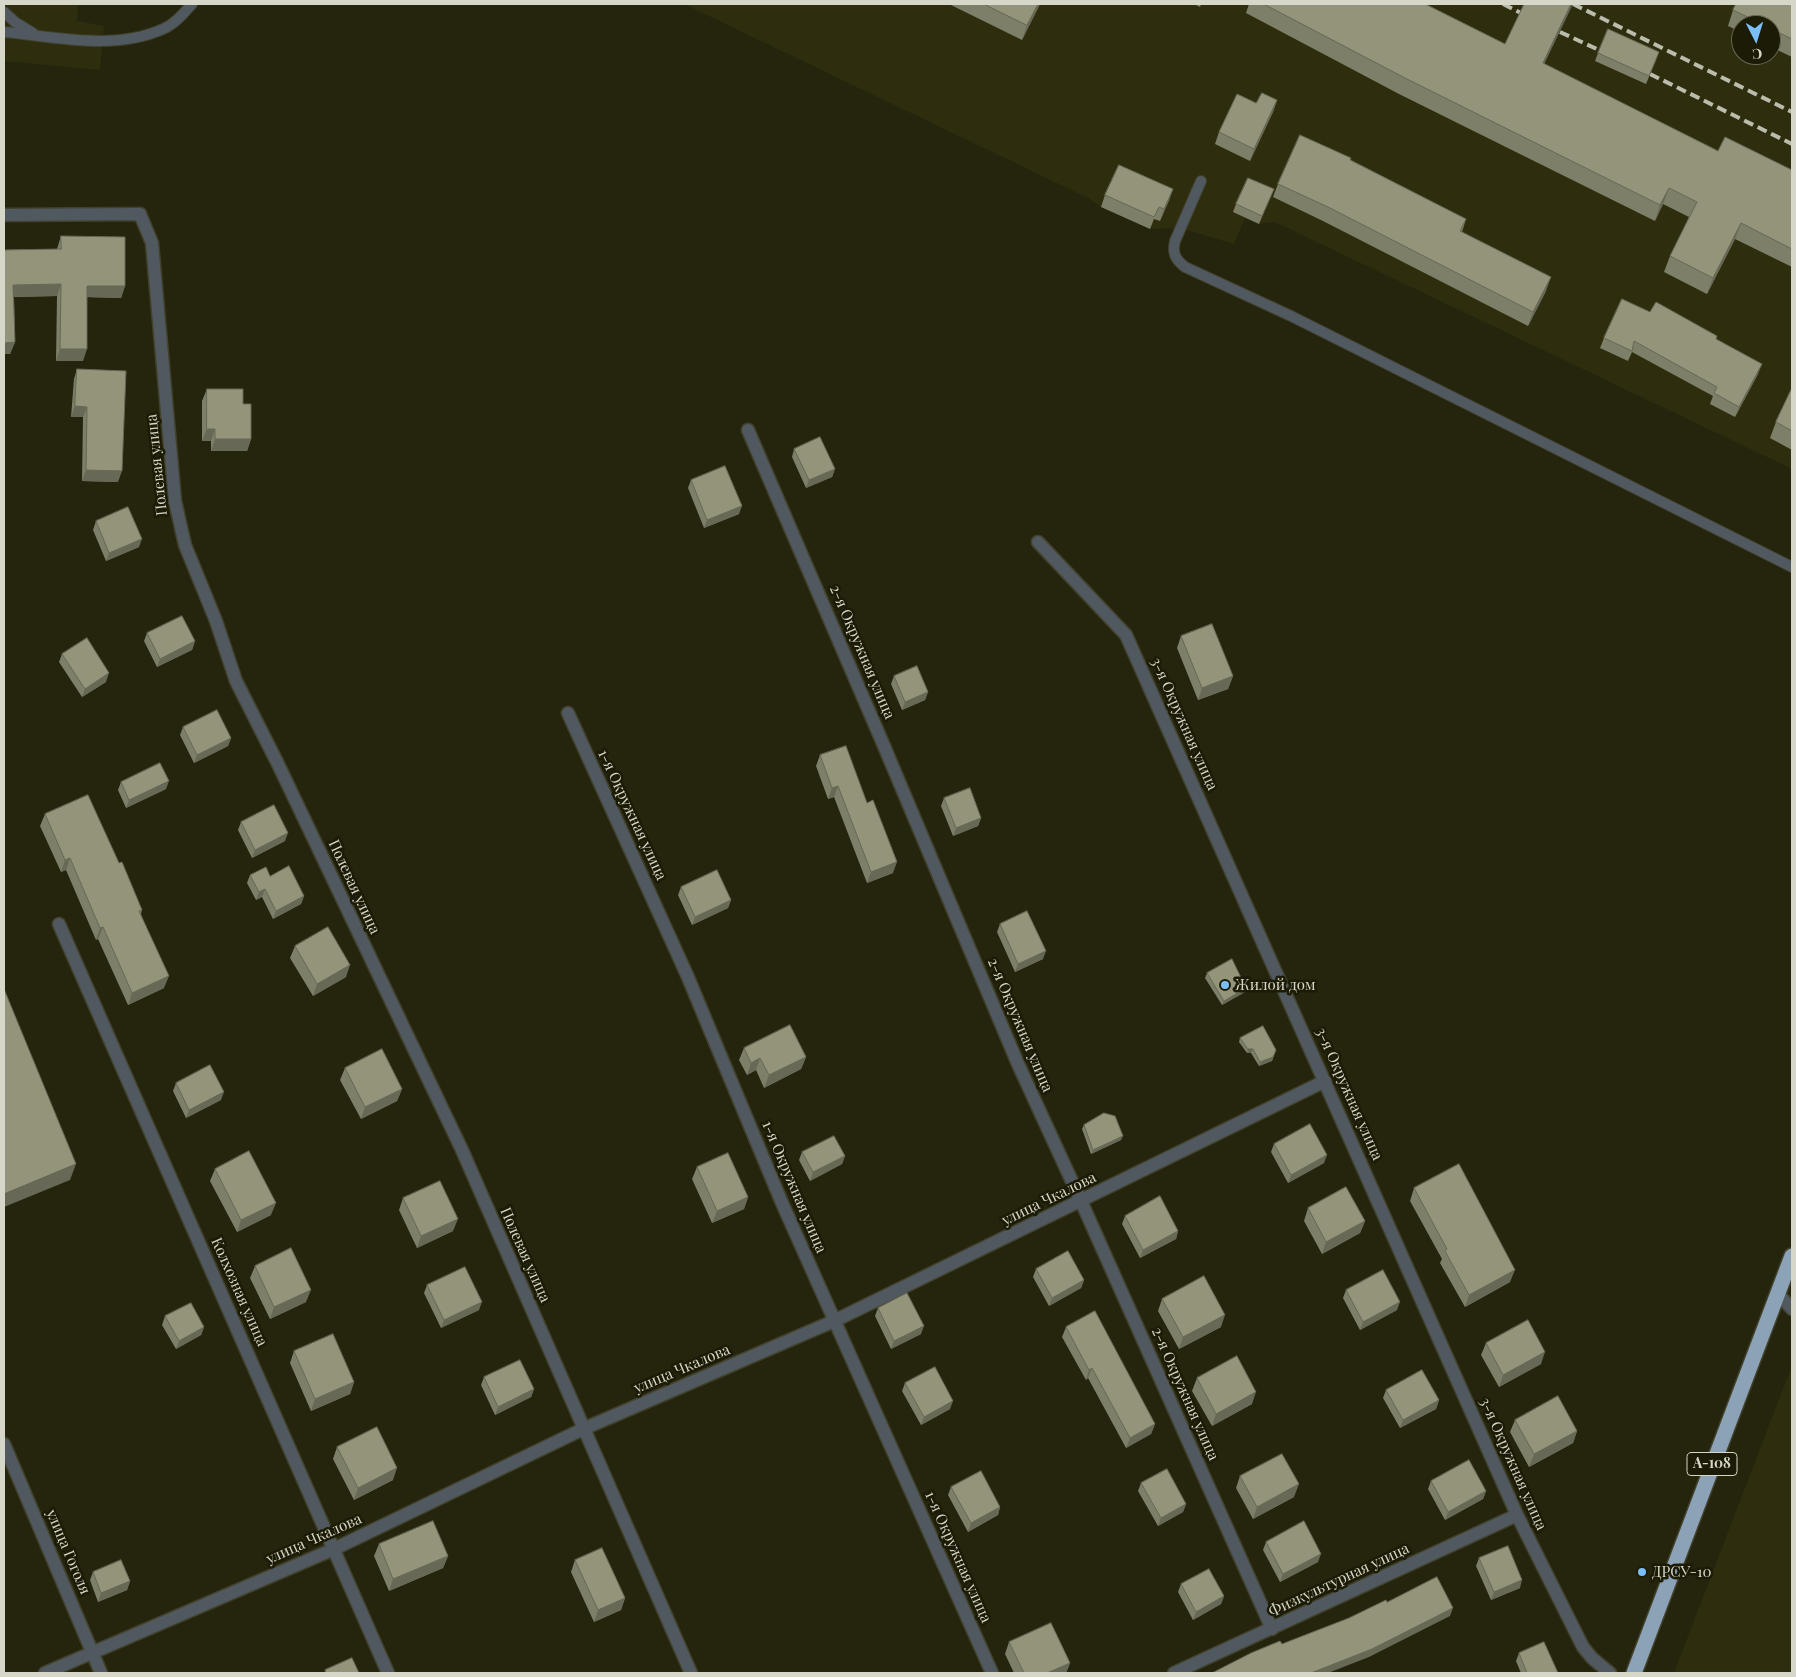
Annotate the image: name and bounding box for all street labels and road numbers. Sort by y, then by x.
street label: Полевая улица [143,413,171,517]
street label: 2-я Окружная улица [826,582,898,722]
street label: 3-я Окружная улица [1147,655,1221,793]
street label: 1-я Окружная улица [594,747,670,883]
street label: Полевая улица [324,837,384,937]
street label: 2-я Окружная улица [984,955,1056,1095]
street label: 3-я Окружная улица [1312,1025,1386,1163]
street label: 1-я Окружная улица [758,1118,830,1256]
street label: улица Чкалова [999,1168,1099,1230]
street label: Полевая улица [496,1205,554,1305]
street label: Колхозная улица [207,1235,271,1349]
street label: 2-я Окружная улица [1148,1325,1222,1463]
street label: улица Чкалова [631,1341,733,1397]
street label: 3-я Окружная улица [1476,1395,1550,1533]
road number: А-108 [1687,1452,1737,1476]
street label: 1-я Окружная улица [921,1488,995,1626]
street label: улица Гоголя [42,1507,94,1597]
street label: улица Чкалова [263,1510,365,1568]
street label: Физкультурная улица [1266,1539,1412,1621]

